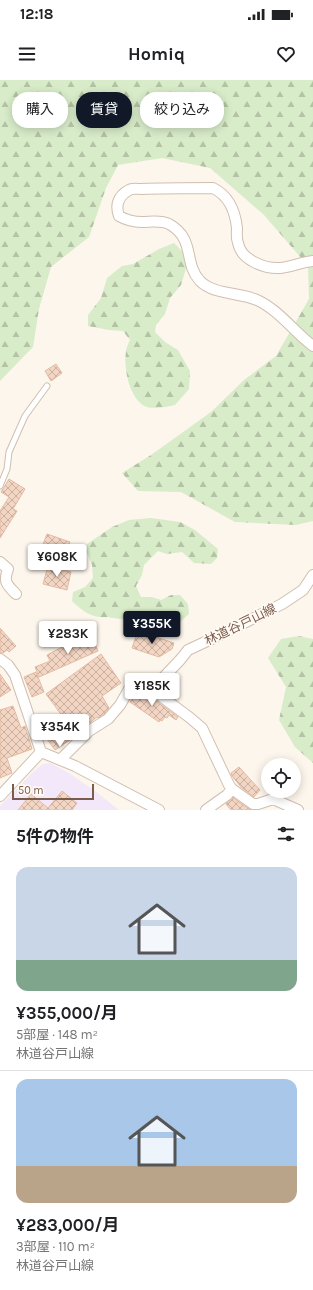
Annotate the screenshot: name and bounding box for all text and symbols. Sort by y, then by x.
text: 12:18 [20,5,54,23]
icon: menu [16,43,38,65]
text: Homiq [128,43,185,65]
icon: heart [275,43,297,65]
chip: 購入 [12,92,68,128]
chip: 賃貸 [76,92,132,128]
chip: 絞り込み [140,92,224,128]
pin: ¥608K [29,544,85,578]
text: ¥608K [37,549,77,564]
street label: 林道谷戸山線 [202,601,279,648]
pin: ¥355K [124,611,180,645]
text: ¥355K [132,616,172,631]
pin: ¥283K [40,621,96,655]
text: ¥283K [48,626,88,641]
pin: ¥185K [124,673,180,707]
text: ¥185K [134,678,170,693]
pin: ¥354K [32,714,88,748]
text: ¥354K [40,719,80,734]
map controls [261,758,301,798]
button: locate [261,758,301,798]
scale bar [12,782,94,801]
text: 50 m [18,784,44,797]
icon: filters [275,823,297,845]
text: 5件の物件 [16,826,94,846]
icon: home [121,893,193,965]
text: ¥355,000/月 [16,1003,118,1023]
text: 5部屋 · 148 m² [16,1027,98,1042]
text: 林道谷戸山線 [16,1046,94,1061]
icon: home [121,1105,193,1177]
text: ¥283,000/月 [16,1215,119,1235]
text: 3部屋 · 110 m² [16,1239,95,1254]
text: 林道谷戸山線 [16,1258,94,1273]

